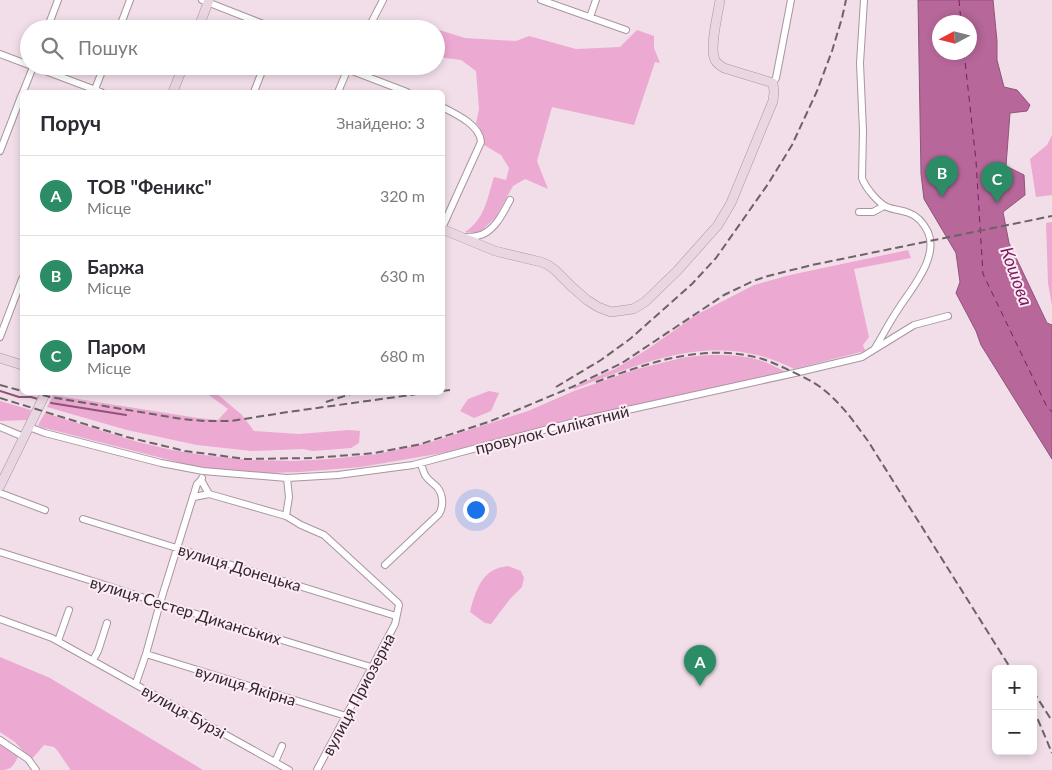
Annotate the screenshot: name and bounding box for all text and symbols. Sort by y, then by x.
north arrow [932,15,977,60]
search box [20,20,445,75]
icon: search [38,34,66,62]
text: Пошук [78,36,138,59]
text: Поруч [40,110,101,135]
text: Знайдено: 3 [336,113,425,132]
pin: B [926,156,958,197]
pin: C [981,162,1013,203]
text: ТОВ "Феникс" [87,175,212,198]
text: A [50,186,62,205]
text: 320 m [380,186,425,205]
text: Місце [87,198,131,217]
water label: Кошова [996,243,1038,309]
text: Баржа [87,255,144,278]
text: B [51,266,61,285]
text: 630 m [380,266,425,285]
text: Місце [87,278,131,297]
text: Паром [87,335,146,358]
text: C [51,346,61,365]
text: 680 m [380,346,425,365]
text: Місце [87,358,131,377]
street label: провулок Силікатний [473,401,631,457]
your location [463,497,489,523]
street label: вулиця Донецька [176,539,304,595]
street label: вулиця Сестер Диканських [88,572,284,648]
street label: вулиця Приозерна [318,630,398,758]
pin: A [684,645,716,686]
street label: вулиця Якірна [193,661,299,709]
map controls [992,665,1037,755]
button: + [992,665,1037,710]
street label: вулиця Бурзі [139,680,229,742]
button: − [992,710,1037,755]

